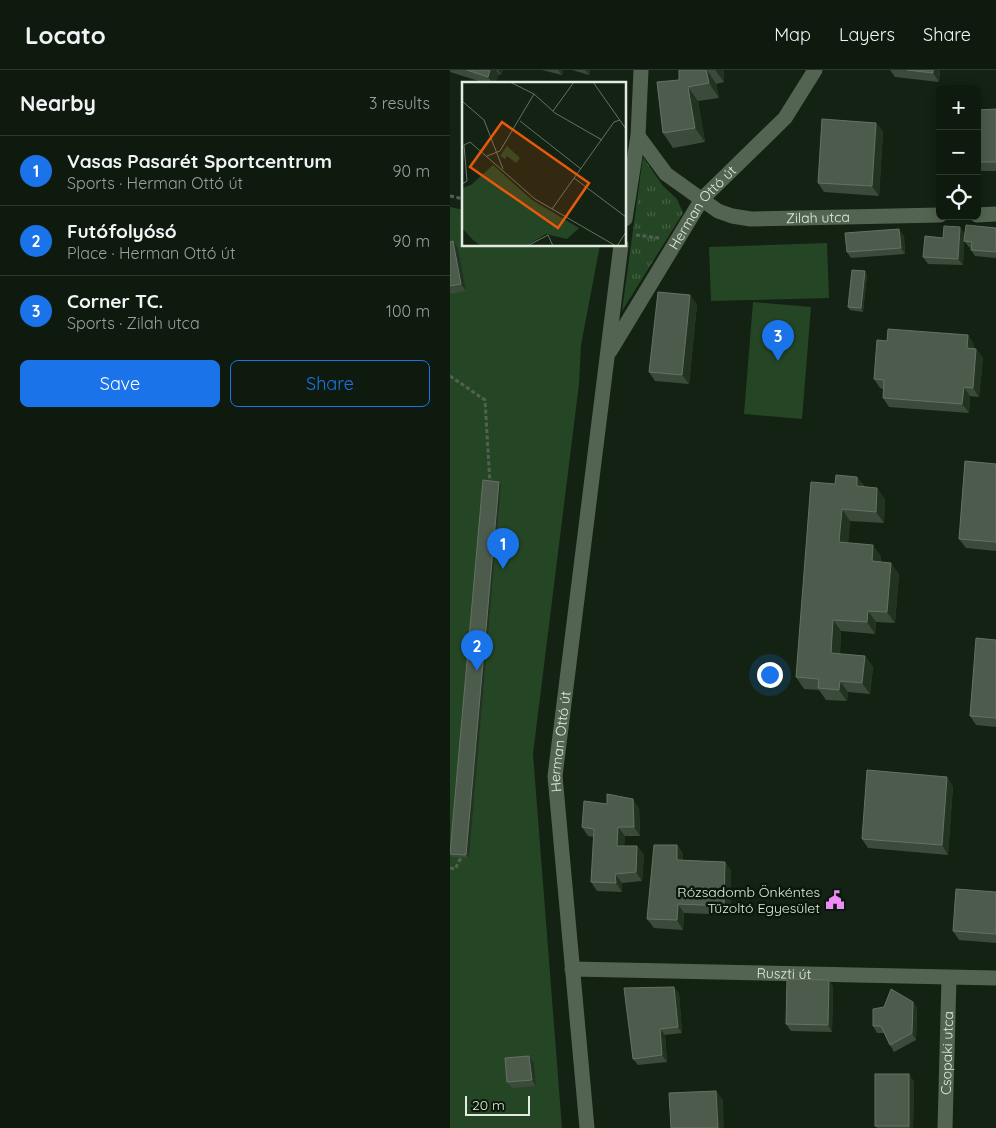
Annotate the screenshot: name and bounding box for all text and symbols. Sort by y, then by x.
text: Locato [25,20,106,50]
text: Map [774,23,811,46]
text: Layers [839,23,895,46]
text: Share [923,23,971,46]
inset map [462,82,626,246]
map controls [936,85,981,220]
button: + [936,85,981,130]
text: Nearby [20,90,96,116]
text: 3 results [369,93,430,113]
button: − [936,130,981,175]
text: Vasas Pasarét Sportcentrum [67,149,332,173]
text: 1 [33,161,39,181]
text: 90 m [393,161,430,181]
street label: Herman Ottó út [664,161,740,253]
text: Sports · Herman Ottó út [67,173,243,193]
button: locate [936,175,981,220]
street label: Zilah utca [786,208,850,227]
text: Futófolyósó [67,219,177,243]
text: 2 [31,231,41,251]
text: 90 m [393,231,430,251]
text: Place · Herman Ottó út [67,243,235,263]
text: Corner TC. [67,289,163,313]
text: 3 [32,301,40,321]
text: 100 m [386,301,430,321]
text: Sports · Zilah utca [67,313,200,333]
pin: 3 [762,320,794,361]
button: Save [20,360,220,407]
button: Share [230,360,430,407]
pin: 1 [487,528,519,569]
pin: 2 [461,630,493,671]
your location [757,662,783,688]
street label: Herman Ottó út [546,690,575,793]
place label: Rózsadomb Önkéntes Tűzoltó Egyesület [677,883,820,917]
public building icon: Rózsadomb Önkéntes Tűzoltó Egyesület [824,889,846,911]
street label: Ruszti út [756,964,812,983]
street label: Csopaki utca [937,1011,957,1095]
scale bar [465,1093,530,1116]
text: 20 m [472,1096,505,1114]

